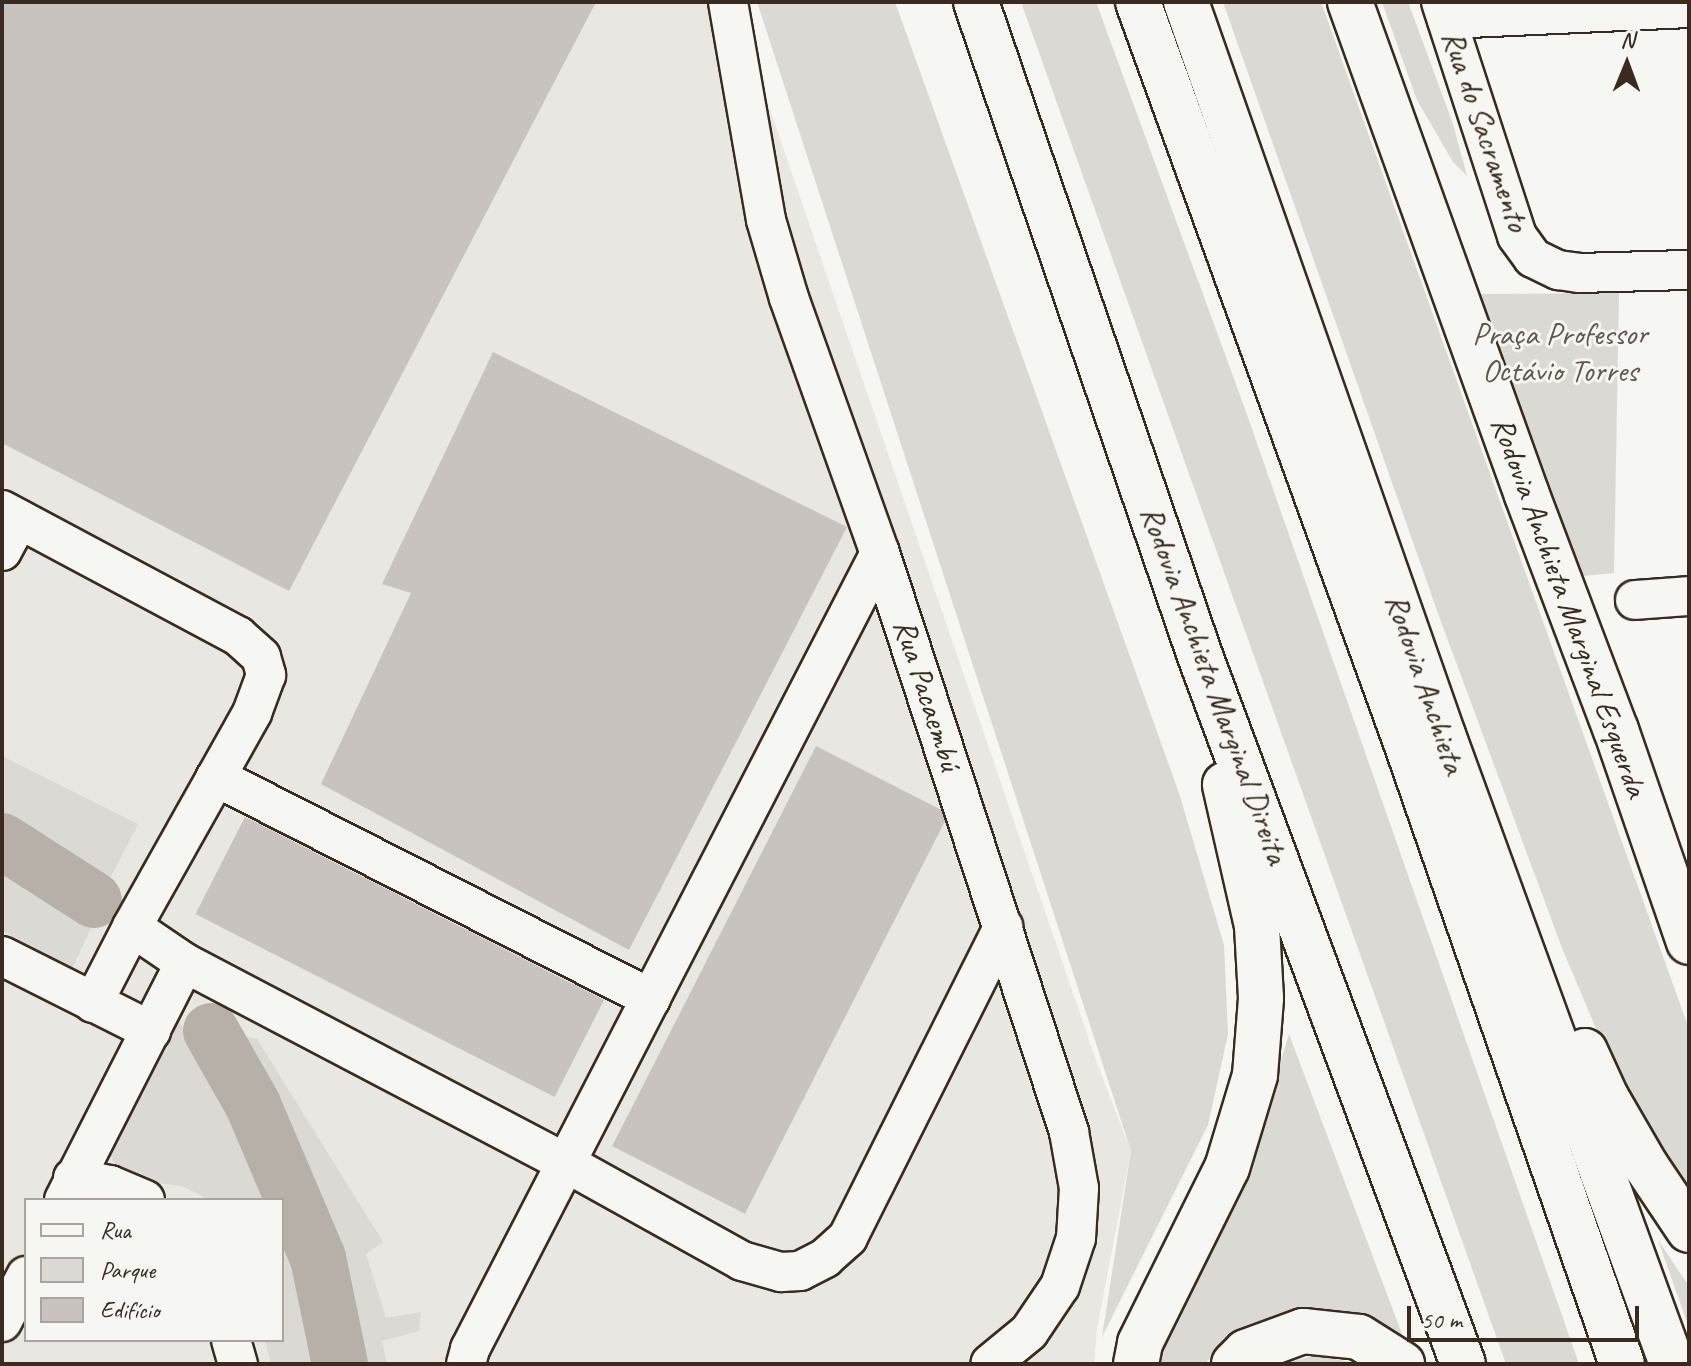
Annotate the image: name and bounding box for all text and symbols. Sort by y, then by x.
north arrow [1587,24,1667,104]
street label: Rua do Sacramento [1433,26,1537,236]
text: N [1620,26,1634,54]
park label: Praça Professor Octávio Torres [1472,316,1648,391]
street label: Rodovia Anchieta Marginal Esquerda [1483,412,1655,802]
street label: Rodovia Anchieta Marginal Direita [1131,501,1297,869]
street label: Rodovia Anchieta [1377,590,1473,778]
street label: Rua Pacaembú [885,615,969,775]
legend [24,1198,284,1342]
text: Rua [100,1215,131,1245]
text: Parque [100,1255,155,1285]
scale bar [1411,1290,1643,1340]
text: Edifício [100,1295,160,1325]
text: 50 m [1421,1305,1462,1335]

